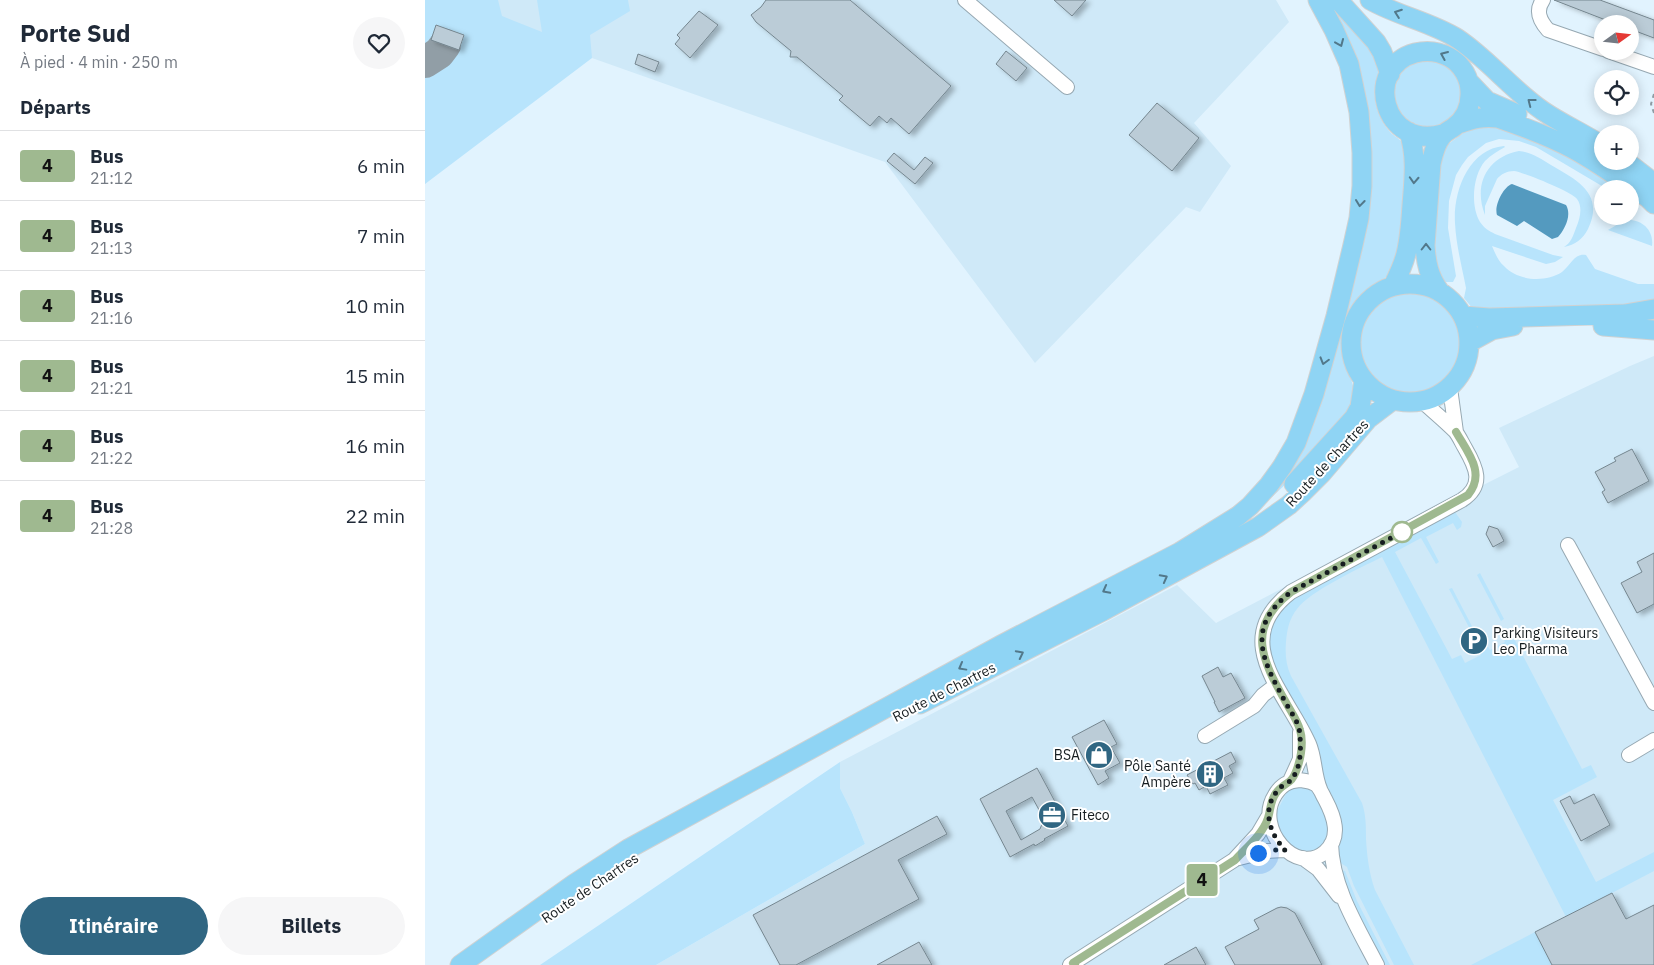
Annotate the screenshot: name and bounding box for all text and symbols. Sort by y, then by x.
one-way arrow [1394,9,1402,19]
north arrow [1594,15,1639,60]
map controls [1594,15,1639,225]
text: Porte Sud [20,17,131,49]
button: heart [353,17,405,69]
one-way arrow [1333,38,1344,47]
one-way arrow [1440,51,1449,62]
text: À pied · 4 min · 250 m [20,52,178,72]
button: locate [1594,70,1639,115]
text: Départs [20,95,91,119]
one-way arrow [1528,99,1537,107]
button: + [1594,125,1639,170]
text: Bus [90,144,124,168]
text: 4 [42,154,53,177]
text: 6 min [357,154,405,178]
text: 21:12 [90,168,133,188]
one-way arrow [1408,176,1419,184]
button: − [1594,180,1639,225]
one-way arrow [1355,199,1366,207]
text: Bus [90,214,124,238]
text: 4 [42,224,53,247]
text: 7 min [357,224,405,248]
text: 21:13 [90,238,133,258]
one-way arrow [1421,242,1431,250]
text: Bus [90,284,124,308]
text: 4 [42,294,53,317]
text: 10 min [346,294,405,318]
text: 21:16 [90,308,133,328]
text: Bus [90,354,124,378]
one-way arrow [1319,356,1329,365]
text: 4 [42,364,53,387]
text: 15 min [346,364,405,388]
text: 21:21 [90,378,133,398]
street label: Route de Chartres [1282,415,1372,511]
text: Bus [90,424,124,448]
text: 4 [42,434,53,457]
text: 16 min [346,434,405,458]
text: 21:22 [90,448,133,468]
text: Bus [90,494,124,518]
text: 4 [42,504,53,527]
text: 22 min [346,504,405,528]
text: 21:28 [90,518,133,538]
unlabelled marker [1391,521,1413,543]
one-way arrow [1159,574,1168,584]
one-way arrow [1102,584,1111,594]
place label: Parking Visiteurs Leo Pharma [1493,624,1598,658]
parking icon: Parking Visiteurs Leo Pharma [1459,626,1489,656]
one-way arrow [1015,650,1024,660]
street label: Route de Chartres [889,658,999,726]
one-way arrow [958,660,967,670]
shop icon: BSA [1084,740,1114,770]
place label: BSA [1054,746,1080,764]
place label: Pôle Santé Ampère [1124,757,1191,791]
building icon: Pôle Santé Ampère [1195,759,1225,789]
office icon: Fiteco [1037,800,1067,830]
place label: Fiteco [1071,806,1110,824]
your location [1246,841,1271,866]
street label: Route de Chartres [538,849,642,927]
line badge: 4 [1186,864,1218,896]
text: 4 [1197,868,1207,891]
button: Itinéraire [20,897,208,955]
button: Billets [218,897,405,955]

